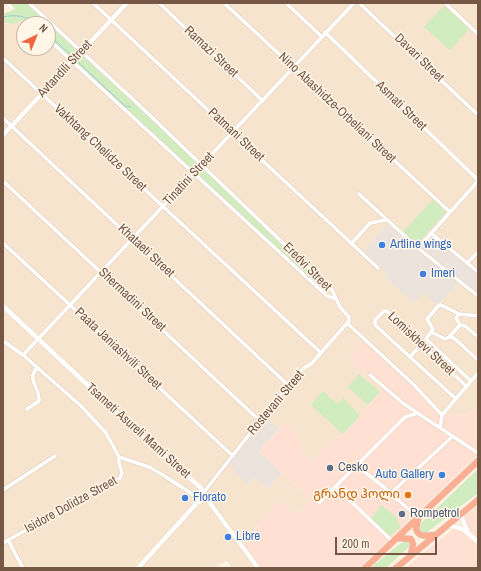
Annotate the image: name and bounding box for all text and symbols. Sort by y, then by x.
north arrow [16,16,56,56]
text: N [36,21,51,35]
street label: Ramazi Street [181,23,241,81]
street label: Davari Street [391,31,447,85]
street label: Avtandili Street [35,37,95,101]
street label: Nino Abashidze-Orbeliani Street [275,50,399,166]
street label: Asmati Street [372,78,430,134]
street label: Vakhtang Chelidze Street [51,101,149,195]
street label: Patmani Street [205,105,267,165]
street label: Tinatini Street [160,149,218,209]
street label: Khataeti Street [115,221,177,281]
place label: Artline wings [390,237,452,253]
street label: Eredvi Street [279,239,335,295]
marker: Artline wings [377,240,387,250]
street label: Shermadini Street [95,265,169,335]
place label: Imeri [431,266,455,282]
marker: Imeri [418,269,428,279]
street label: Paata Janiashvili Street [71,305,165,393]
street label: Lomiskhevi Street [384,309,458,379]
street label: Rostevani Street [245,368,307,438]
street label: Tsameti Asureli Mami Street [83,380,193,482]
place label: Cesko [338,460,368,476]
marker: Cesko [325,463,335,473]
place label: Auto Gallery [375,467,434,483]
marker: Auto Gallery [437,470,447,480]
street label: Isidore Dolidze Street [22,473,120,537]
place label: გრანდ ჰოლი [313,487,400,503]
place label: Florato [193,490,226,506]
marker: გრანდ ჰოლი [403,490,413,500]
marker: Florato [180,493,190,503]
place label: Rompetrol [410,506,459,522]
marker: Rompetrol [397,509,407,519]
place label: Libre [236,529,260,545]
scale bar [337,529,439,555]
marker: Libre [223,532,233,542]
text: 200 m [342,536,369,552]

